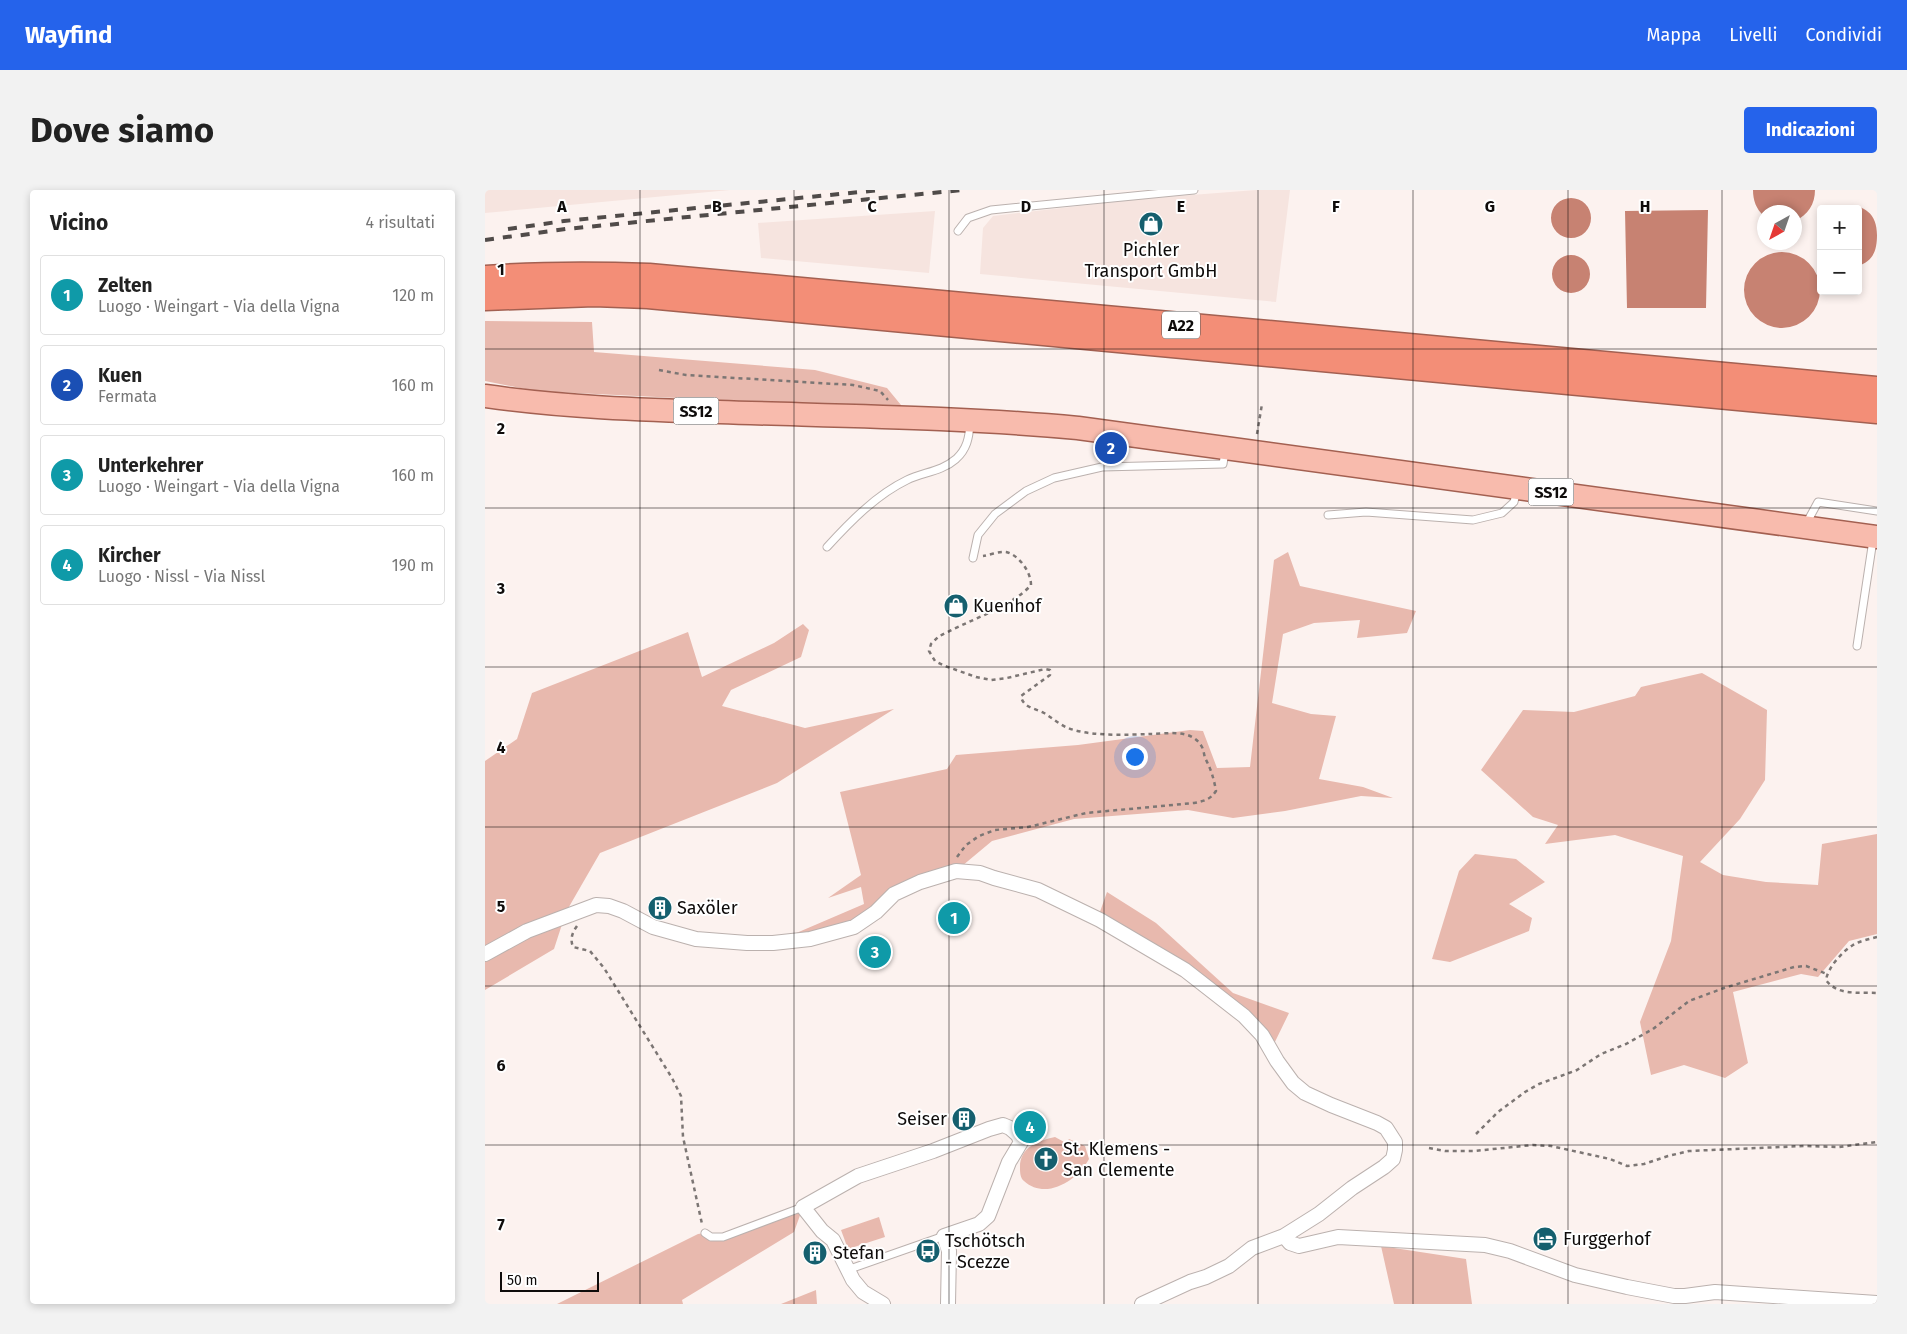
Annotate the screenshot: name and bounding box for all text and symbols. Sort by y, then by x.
text: Wayfind [25,21,112,49]
text: Mappa [1647,24,1701,46]
text: Livelli [1729,24,1778,46]
text: Condividi [1806,24,1882,46]
button: Indicazioni [1744,107,1877,153]
text: Dove siamo [30,109,214,151]
text: A [556,197,567,216]
text: B [712,197,722,216]
text: C [867,197,877,216]
text: D [1021,197,1031,216]
text: E [1177,197,1185,216]
text: F [1332,197,1340,216]
text: G [1485,197,1495,216]
text: H [1640,197,1650,216]
north arrow [1757,205,1802,250]
map controls [1817,205,1862,295]
button: + [1817,205,1862,250]
text: Vicino [50,210,108,236]
shop icon: Pichler Transport GmbH [1138,211,1164,237]
text: 4 risultati [365,213,435,232]
place label: Pichler Transport GmbH [1085,239,1217,282]
button: − [1817,250,1862,295]
text: 1 [497,260,505,279]
text: Zelten [98,274,153,297]
text: 1 [63,286,71,305]
text: 120 m [392,286,434,305]
text: Luogo · Weingart - Via della Vigna [98,297,340,316]
road number: A22 [1162,312,1200,338]
text: Kuen [98,364,142,387]
text: 2 [63,376,71,395]
text: 160 m [392,376,434,395]
text: Fermata [98,387,157,406]
road number: SS12 [673,398,719,425]
text: 2 [497,419,505,438]
pin: 2 [1095,429,1127,467]
text: Unterkehrer [98,454,203,477]
text: 3 [63,466,71,485]
text: 160 m [392,466,434,485]
text: Luogo · Weingart - Via della Vigna [98,477,340,496]
road number: SS12 [1529,478,1573,506]
text: Kircher [98,544,161,567]
text: 4 [62,556,72,575]
text: 190 m [392,556,434,575]
text: Luogo · Nissl - Via Nissl [98,567,265,586]
text: 3 [496,579,505,598]
shop icon: Kuenhof [943,593,969,619]
place label: Kuenhof [973,595,1043,617]
text: 4 [496,738,506,757]
your location [1122,744,1148,770]
building icon: Saxöler [647,895,673,921]
text: 5 [497,897,506,916]
place label: Saxöler [677,897,738,919]
pin: 1 [938,899,970,937]
pin: 3 [859,933,891,971]
text: 6 [496,1056,506,1075]
building icon: Seiser [951,1106,977,1132]
place label: Seiser [897,1108,947,1130]
pin: 4 [1014,1108,1046,1146]
place label: St. Klemens - San Clemente [1063,1138,1175,1181]
church icon: St. Klemens - San Clemente [1033,1146,1059,1172]
text: 7 [497,1215,505,1234]
hotel icon: Furggerhof [1532,1226,1558,1252]
place label: Furggerhof [1563,1228,1653,1250]
place label: Tschötsch - Scezze [945,1230,1026,1273]
bus stop icon: Tschötsch - Scezze [915,1238,941,1264]
building icon: Stefan [802,1240,828,1266]
place label: Stefan [833,1242,885,1264]
scale bar [500,1269,599,1292]
text: 50 m [507,1272,538,1289]

